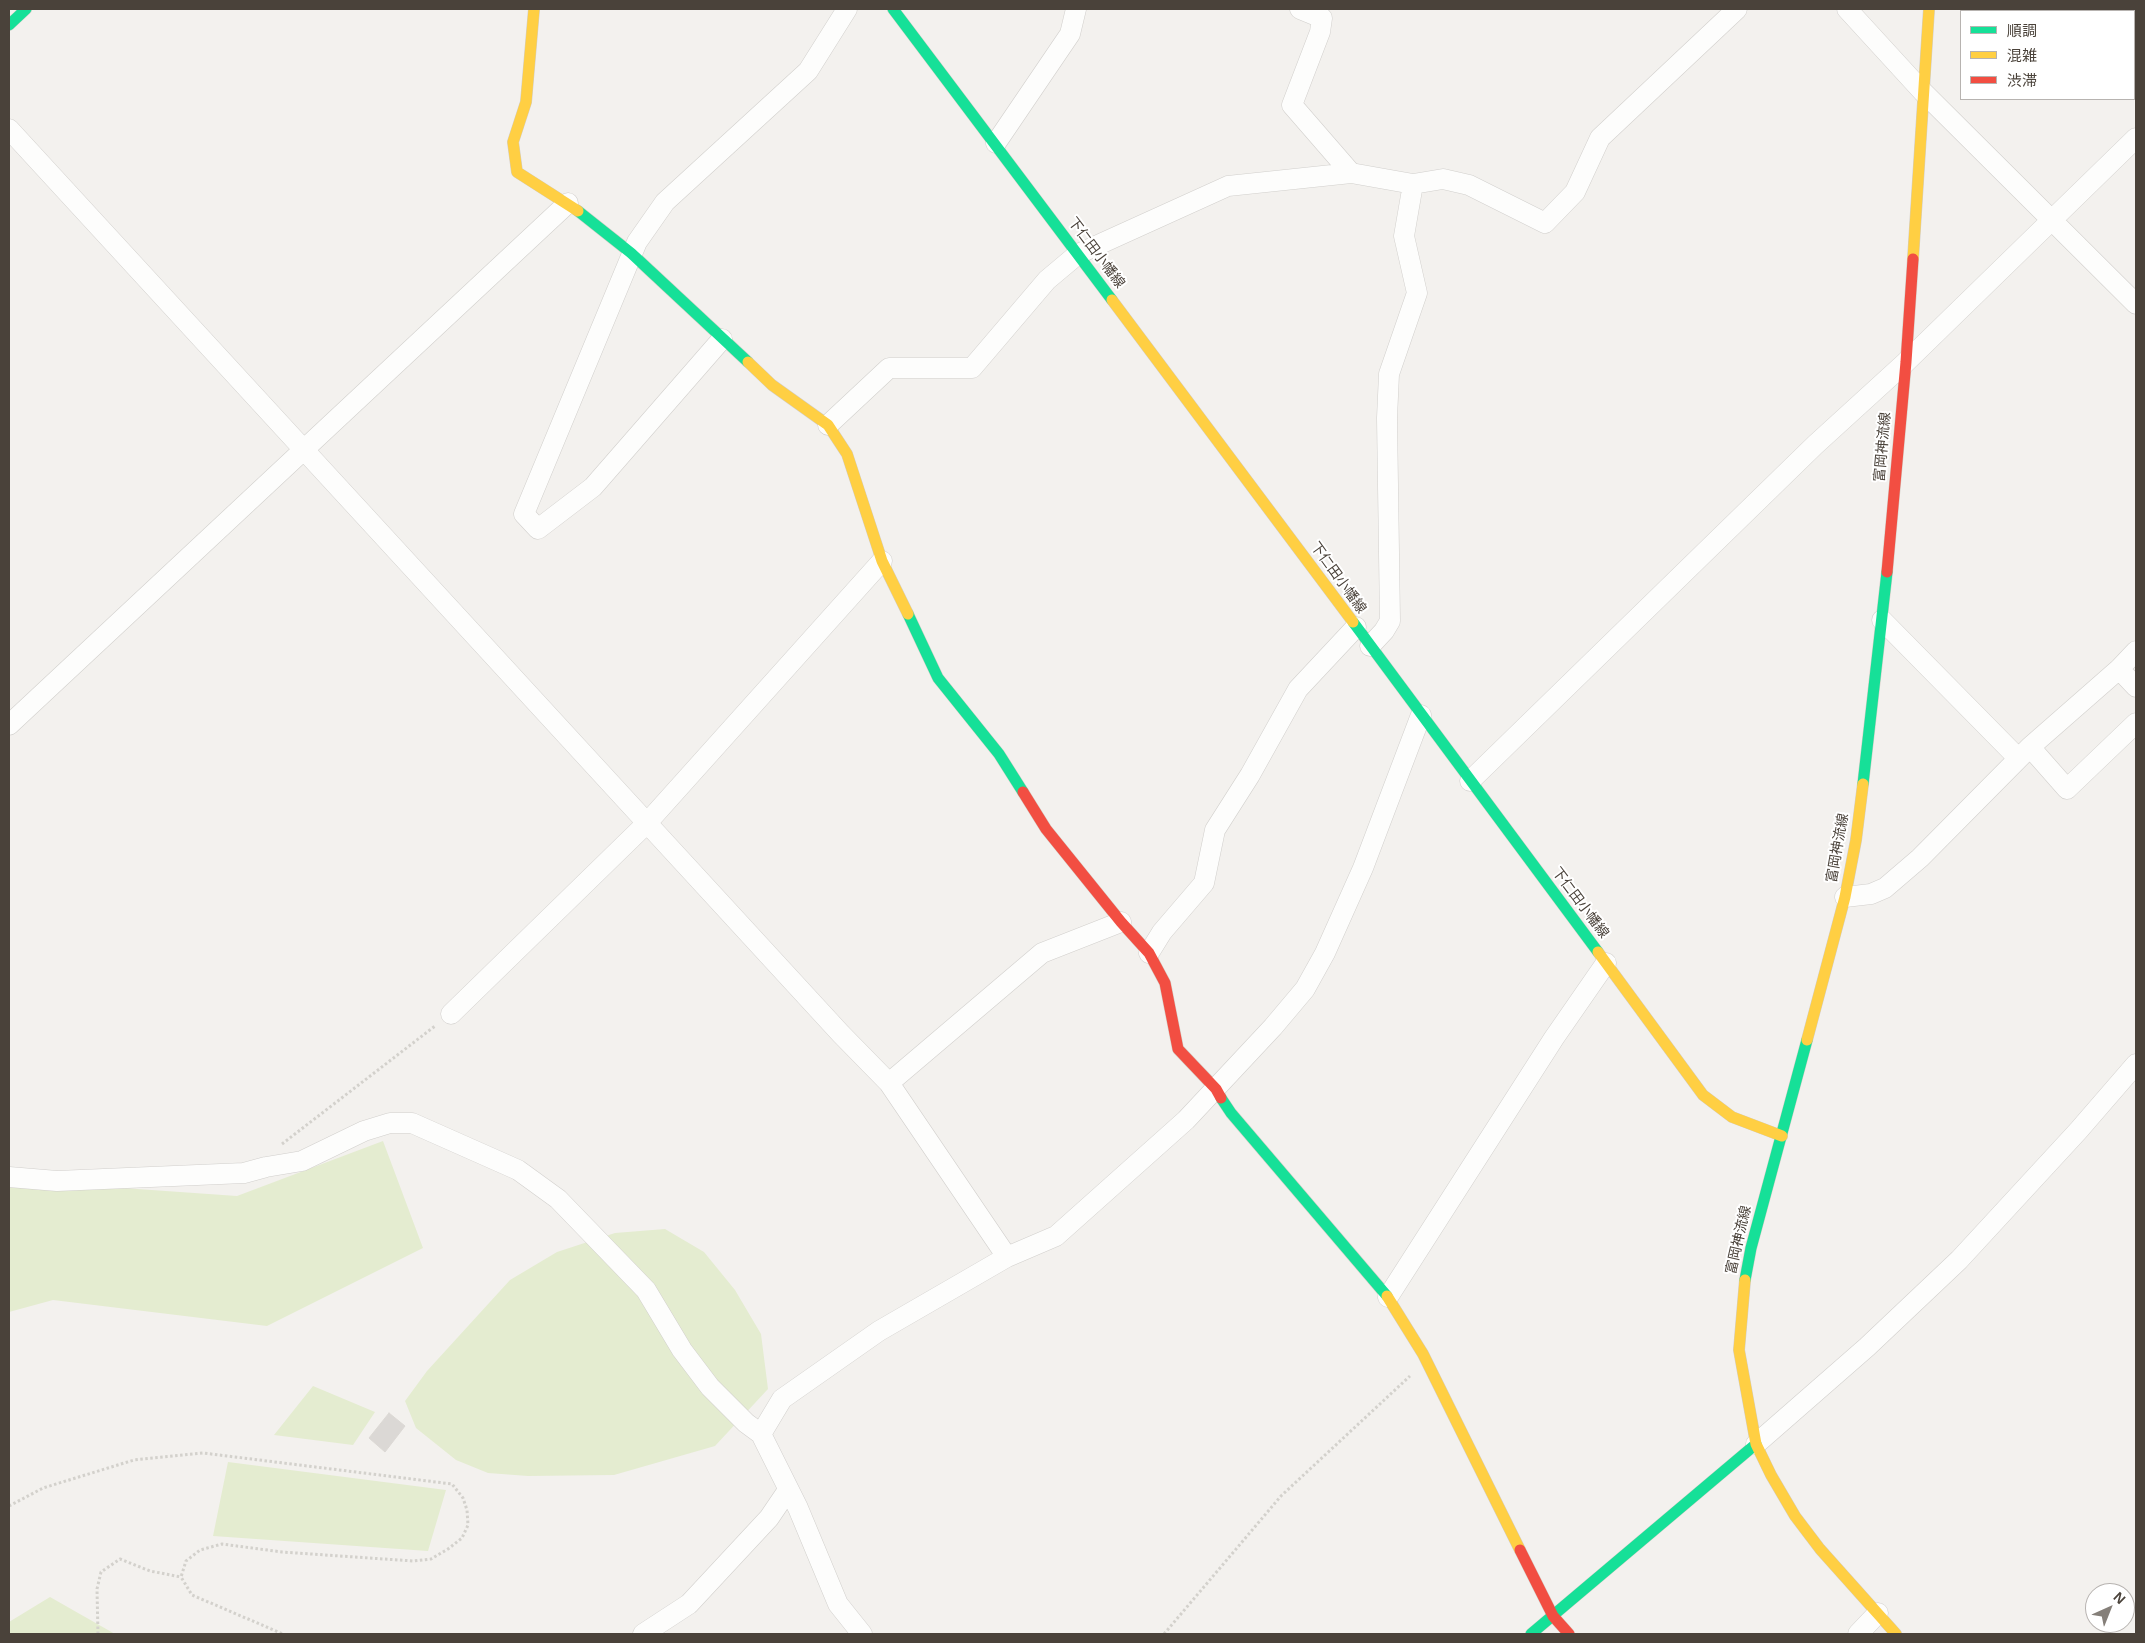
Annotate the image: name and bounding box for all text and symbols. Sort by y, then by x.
legend [1960,10,2135,100]
text: 順調 [2007,22,2037,39]
text: 混雑 [2007,47,2037,64]
text: 渋滞 [2007,72,2037,89]
street label: 下仁田小幡線 [1064,214,1128,292]
street label: 富岡神流線 [1872,411,1894,483]
street label: 下仁田小幡線 [1307,539,1369,617]
street label: 富岡神流線 [1824,812,1852,884]
street label: 下仁田小幡線 [1548,864,1612,942]
street label: 富岡神流線 [1723,1204,1755,1276]
north arrow [2085,1583,2135,1633]
text: N [2111,1589,2129,1607]

